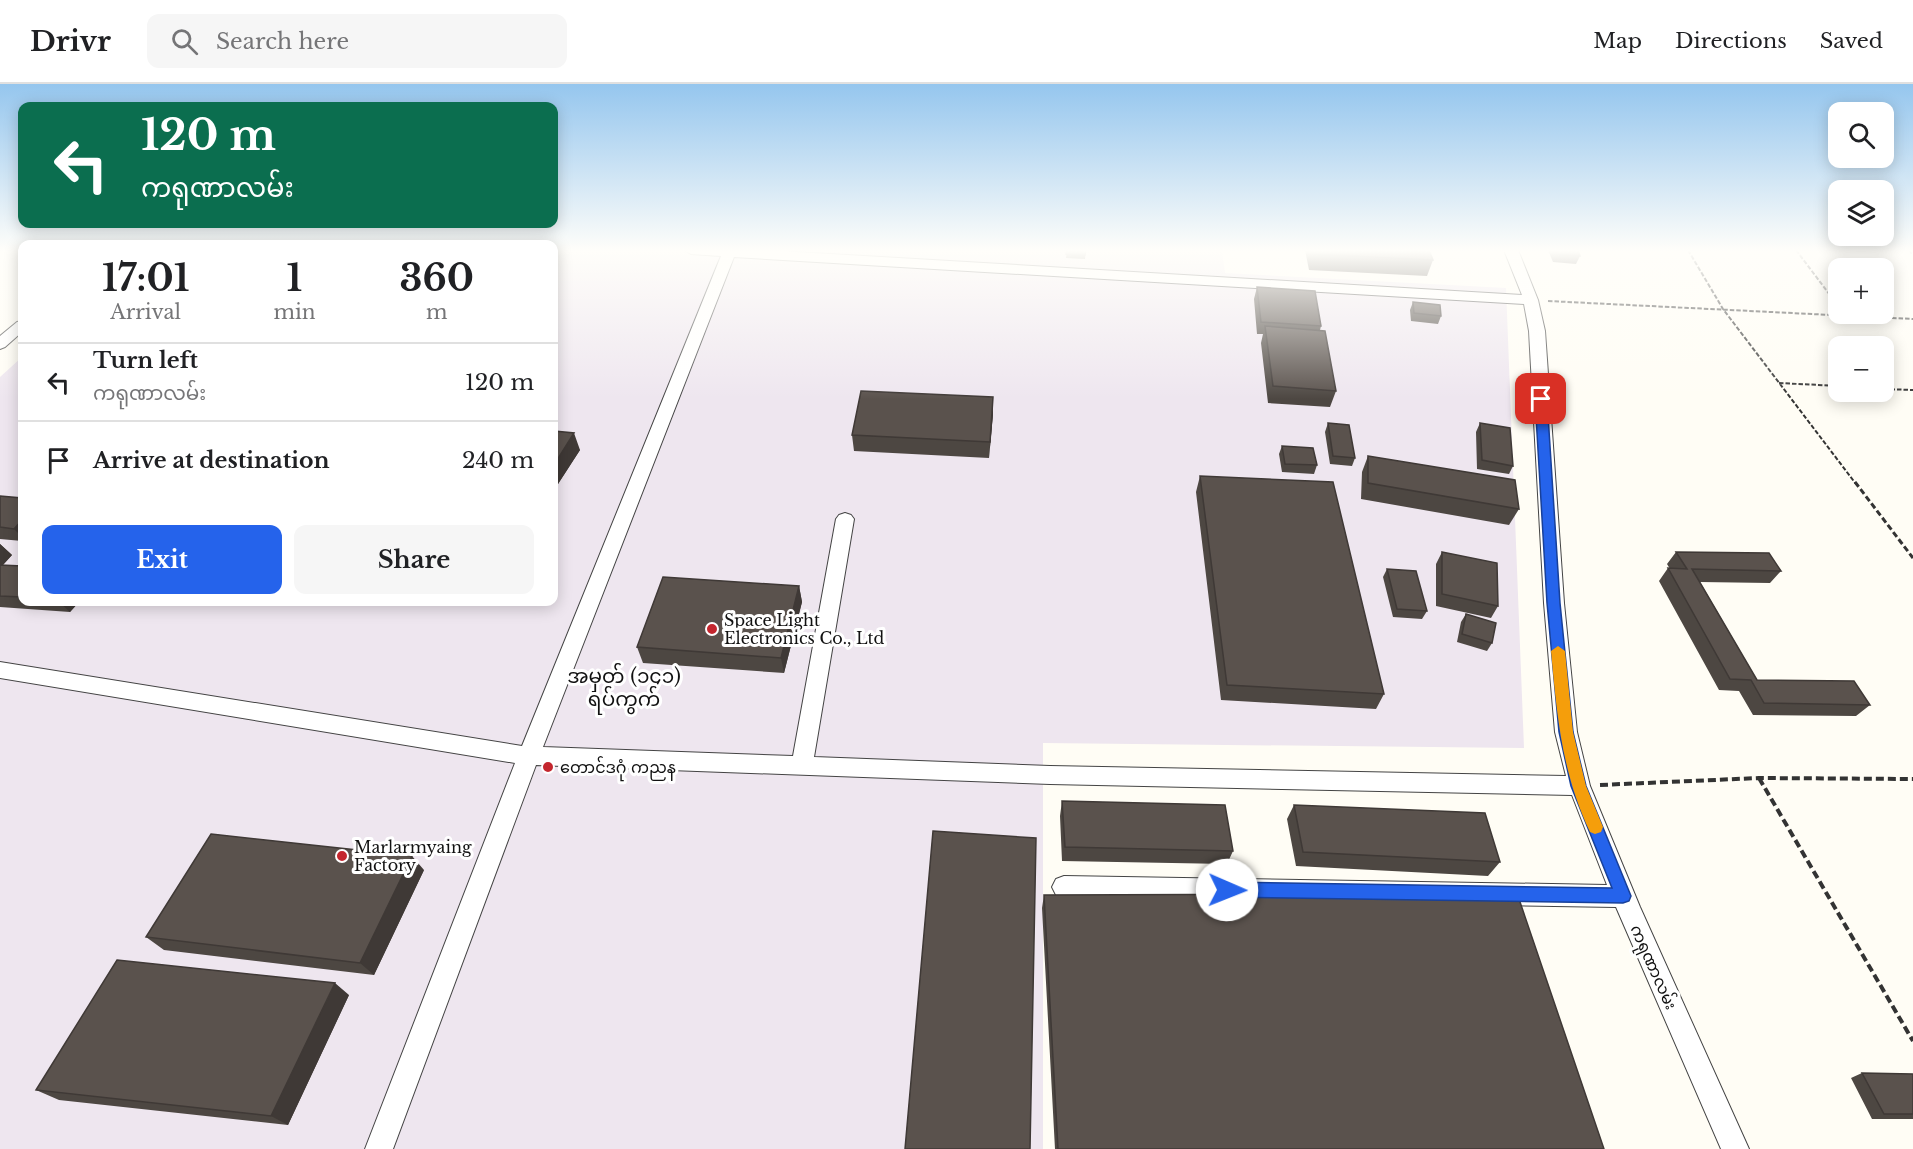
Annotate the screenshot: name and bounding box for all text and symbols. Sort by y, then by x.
search box [147,14,567,68]
text: Drivr [30,24,111,59]
icon: search [168,25,201,58]
text: Search here [216,28,349,55]
text: Map [1593,28,1642,54]
text: Directions [1675,28,1787,54]
text: Saved [1820,28,1883,54]
map controls [1828,102,1894,402]
button: search [1828,102,1894,168]
text: 120 m [141,109,276,161]
icon: left [42,126,120,204]
text: ကရုဏာလမ်း [141,171,294,204]
button: layers [1828,180,1894,246]
text: 17:01 [102,256,189,301]
text: 1 [287,256,302,301]
text: 360 [400,256,474,301]
button: + [1828,258,1894,324]
text: Arrival [110,300,181,324]
text: min [273,300,316,324]
text: m [426,300,447,324]
button: − [1828,336,1894,402]
text: Turn left [93,347,198,374]
icon: left [42,366,75,399]
text: 120 m [465,369,534,396]
pin [1515,373,1566,424]
text: ကရုဏာလမ်း [93,381,206,405]
icon: arrive [1524,382,1557,415]
icon: arrive [42,444,75,477]
text: Arrive at destination [93,447,330,474]
text: 240 m [462,447,534,474]
button: Exit [42,525,282,594]
button: Share [294,525,534,594]
place label: Space Light Electronics Co., Ltd [724,610,885,648]
marker: Space Light Electronics Co., Ltd [705,622,719,636]
district label: အမှတ် (၁၄၁) ရပ်ကွက် [567,662,681,715]
place label: တောင်ဒဂုံ ကညန [560,756,676,782]
marker: တောင်ဒဂုံ ကညန [541,760,555,774]
place label: Marlarmyaing Factory [354,837,472,875]
marker: Marlarmyaing Factory [335,849,349,863]
position arrow [1195,858,1259,922]
street label: ကရုဏာလမ်း [1622,921,1682,1014]

